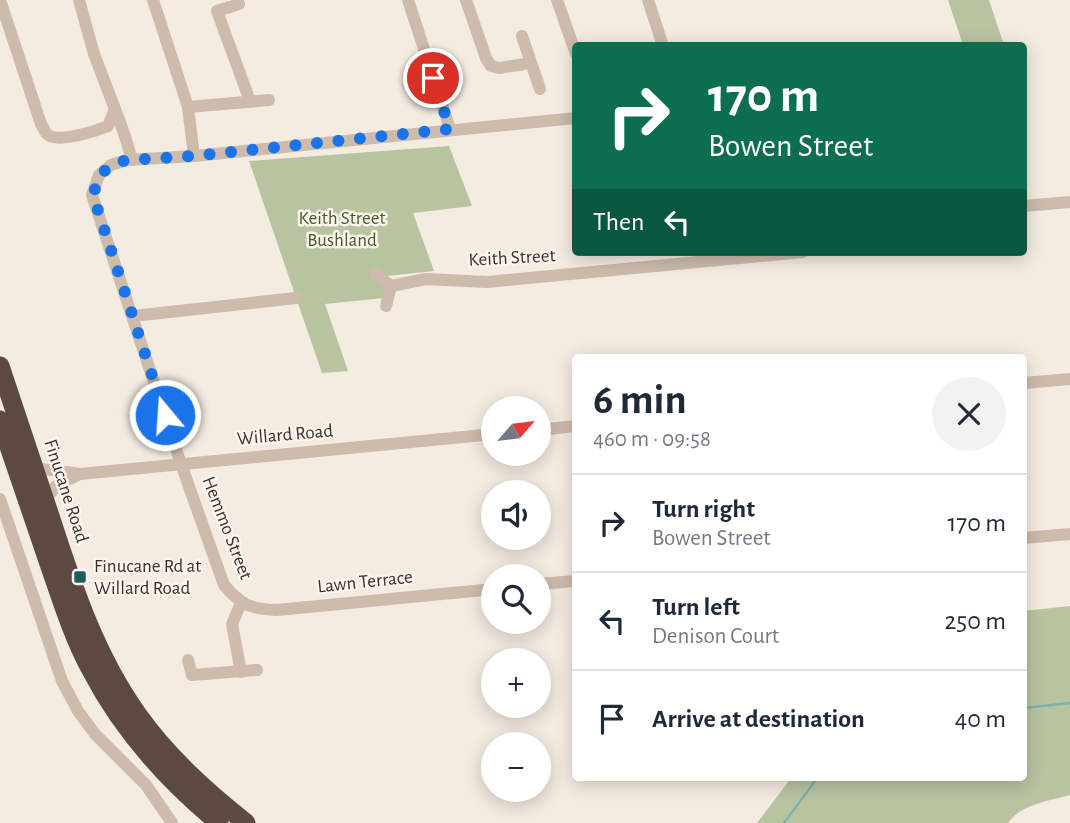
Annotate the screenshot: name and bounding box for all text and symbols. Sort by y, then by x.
pin [403,48,463,108]
icon: arrive [414,59,452,97]
icon: right [593,70,684,161]
text: 170 m [708,72,819,121]
text: Bowen Street [708,130,873,162]
icon: left [658,203,696,241]
park label: Keith Street Bushland [298,209,386,250]
text: Then [593,209,644,235]
street label: Keith Street [468,246,556,270]
button: close [932,377,1006,451]
position arrow [128,378,202,452]
text: 6 min [593,379,687,421]
north arrow [481,396,551,466]
map controls [481,396,551,802]
street label: Willard Road [236,421,334,449]
text: 460 m · 09:58 [593,428,711,451]
street label: Finucane Road [40,437,92,545]
street label: Hemmo Street [199,474,255,582]
button: sound [481,480,551,550]
text: Turn right [652,496,755,522]
icon: right [593,504,631,542]
text: 170 m [947,510,1006,536]
text: Bowen Street [652,527,771,550]
place label: Finucane Rd at Willard Road [94,557,201,598]
button: search [481,564,551,634]
street label: Lawn Terrace [316,568,414,596]
marker: Finucane Rd at Willard Road [72,569,88,585]
text: Turn left [652,594,740,620]
icon: left [593,602,631,640]
text: 250 m [944,608,1006,634]
text: Denison Court [652,625,779,648]
button: + [481,648,551,718]
icon: arrive [593,700,631,738]
text: Arrive at destination [652,706,865,732]
text: 40 m [955,706,1006,732]
button: − [481,732,551,802]

